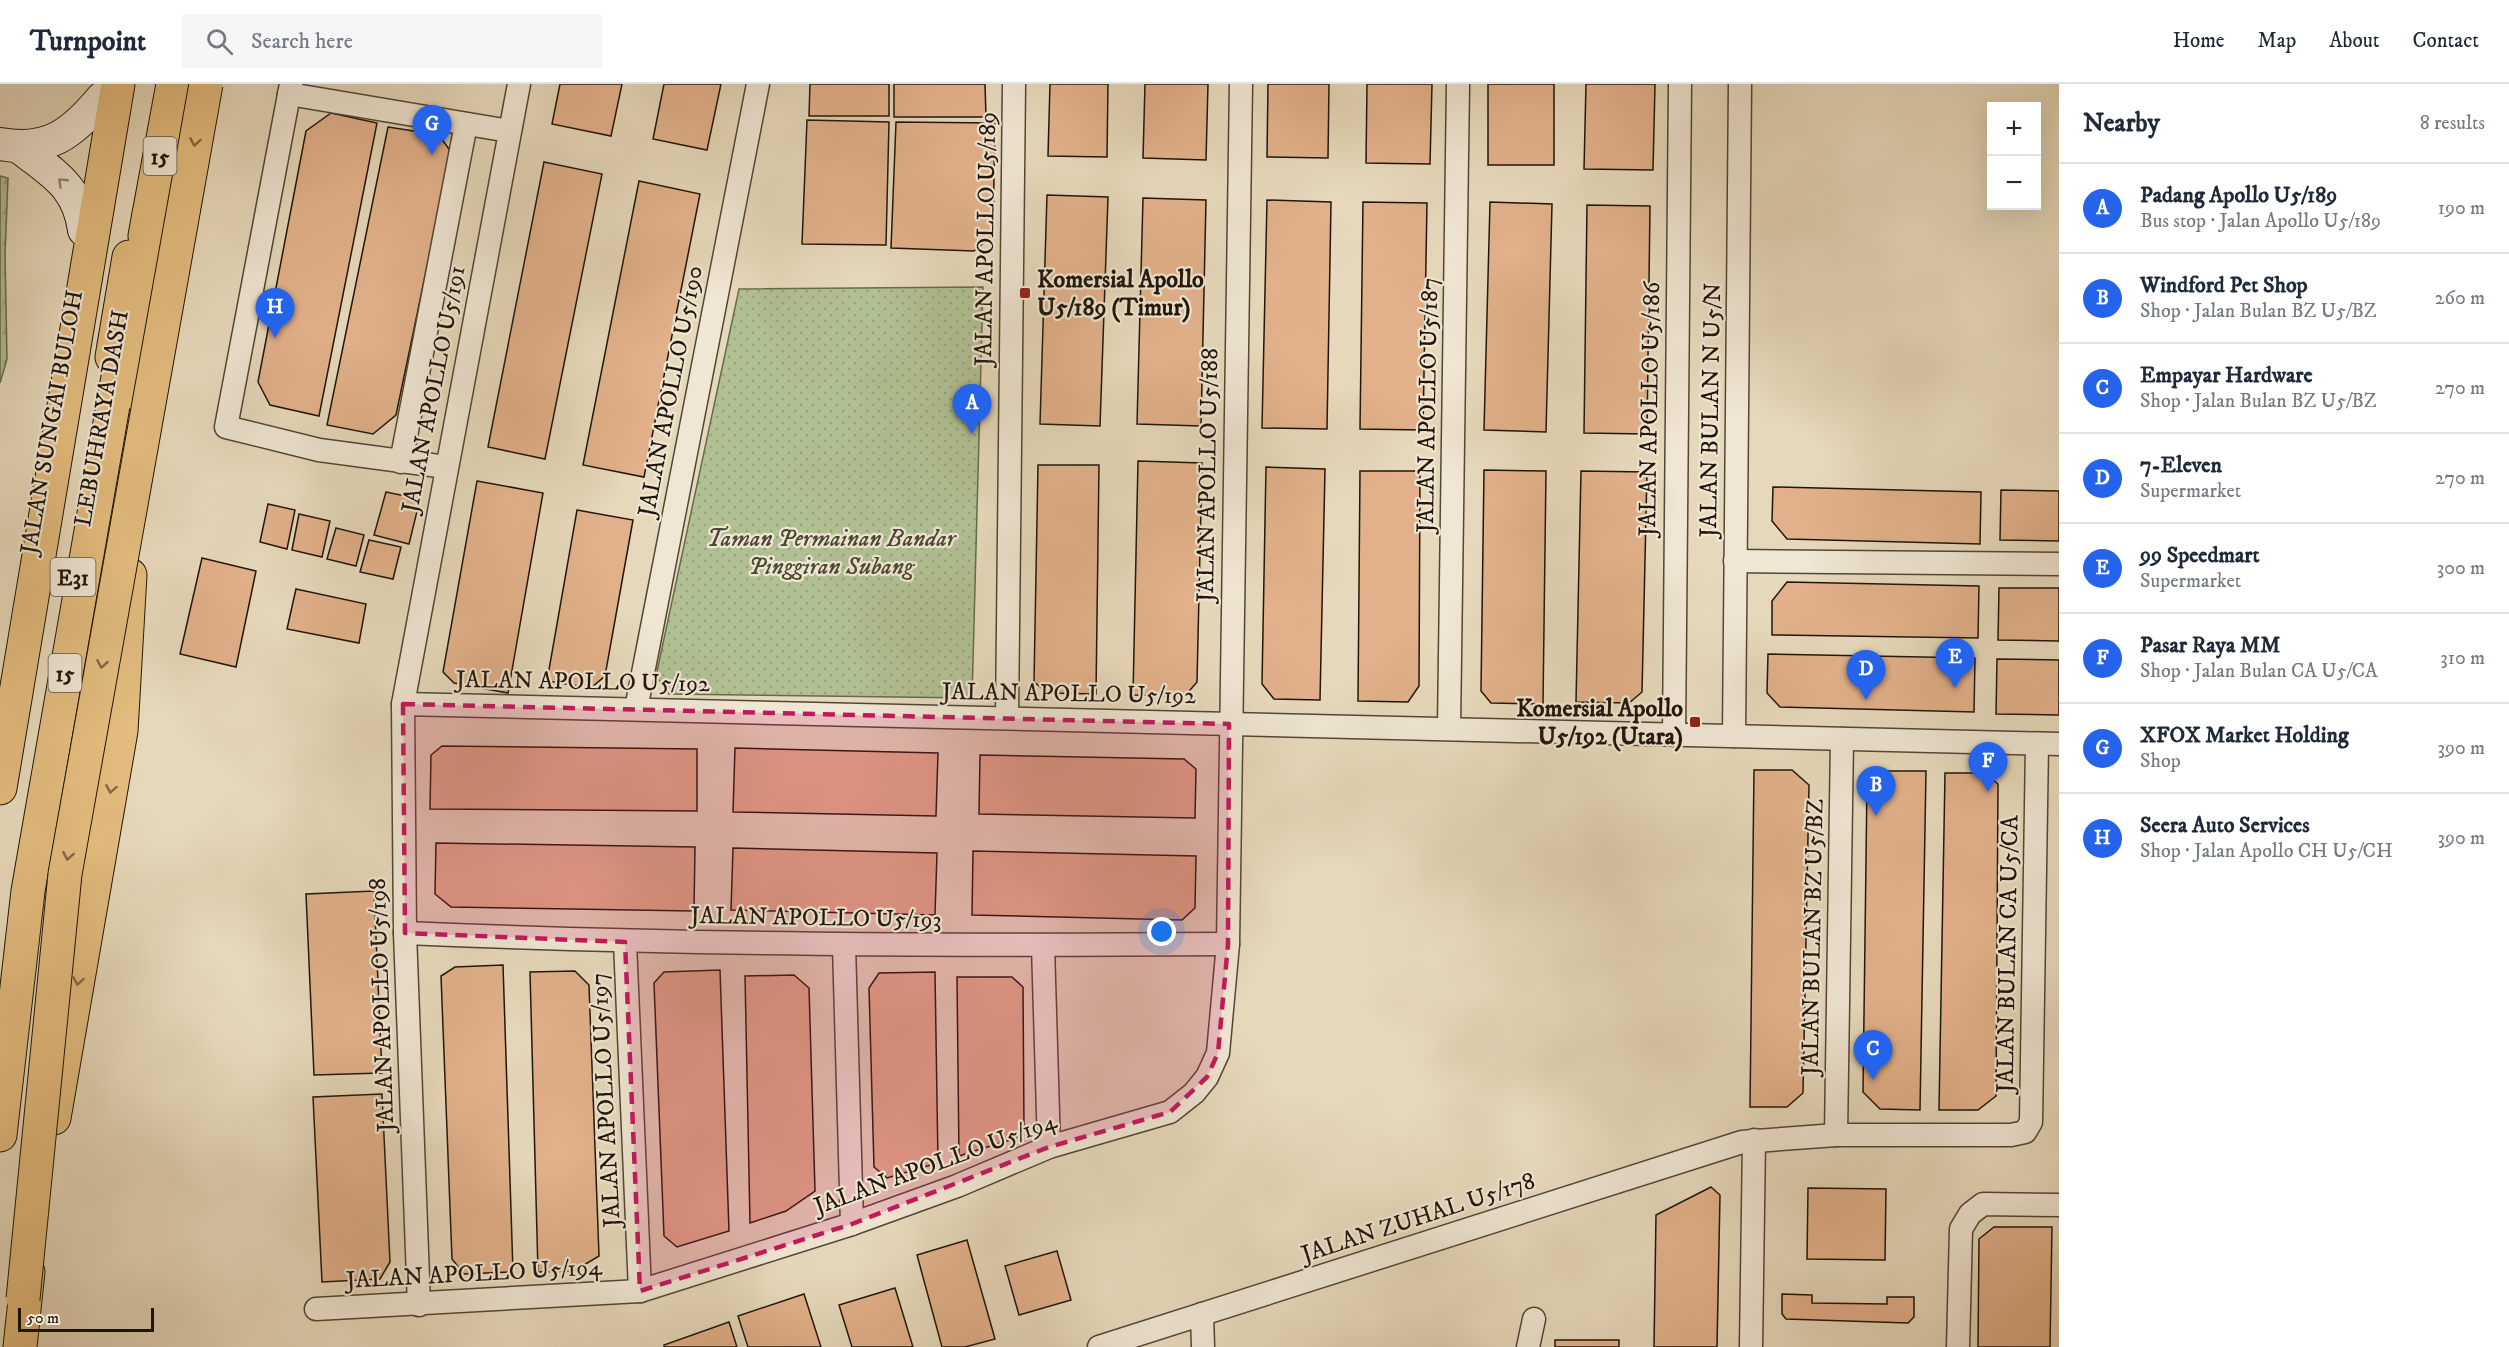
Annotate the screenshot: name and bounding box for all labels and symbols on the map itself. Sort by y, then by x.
pin: G [412,106,452,155]
street label: JALAN APOLLO U5/189 [969,112,1003,368]
road number: 15 [144,137,176,175]
one-way arrow [190,137,202,146]
one-way arrow [58,178,69,189]
street label: JALAN APOLLO U5/191 [395,263,473,517]
street label: JALAN APOLLO U5/190 [632,263,710,521]
place label: Komersial Apollo U5/189 (Timur) [1037,265,1204,323]
street label: JALAN APOLLO U5/187 [1411,277,1445,535]
street label: JALAN APOLLO U5/186 [1633,280,1667,539]
street label: JALAN BULAN N U5/N [1694,282,1728,540]
marker: Komersial Apollo U5/189 (Timur) [1018,286,1032,300]
street label: JALAN SUNGAI BULOH [14,288,90,559]
pin: H [256,288,294,338]
street label: LEBUHRAYA DASH [68,308,136,529]
street label: JALAN APOLLO U5/188 [1191,348,1225,604]
pin: A [952,384,992,434]
park label: Taman Permainan Bandar Pinggiran Subang [707,524,958,582]
road number: E31 [50,558,96,596]
pin: E [1936,638,1974,688]
pin: D [1846,650,1886,700]
road number: 15 [48,654,82,692]
one-way arrow [96,659,109,669]
street label: JALAN APOLLO U5/192 [454,665,710,699]
street label: JALAN APOLLO U5/192 [940,677,1196,711]
place label: Komersial Apollo U5/192 (Utara) [1516,694,1683,752]
marker: Komersial Apollo U5/192 (Utara) [1688,715,1702,729]
pin: F [1968,742,2008,792]
pin: B [1856,766,1896,816]
one-way arrow [105,784,118,794]
street label: JALAN BULAN BZ U5/BZ [1796,798,1830,1078]
street label: JALAN BULAN CA U5/CA [1991,814,2025,1095]
one-way arrow [62,851,75,861]
street label: JALAN APOLLO U5/198 [363,877,401,1135]
street label: JALAN APOLLO U5/193 [688,901,942,935]
your location [1147,917,1176,946]
street label: JALAN APOLLO U5/197 [584,972,628,1230]
one-way arrow [72,976,85,986]
pin: C [1854,1030,1892,1080]
street label: JALAN APOLLO U5/194 [808,1106,1062,1223]
street label: JALAN ZUHAL U5/178 [1296,1166,1539,1271]
street label: JALAN APOLLO U5/194 [343,1252,604,1296]
scale bar [18,1305,154,1332]

